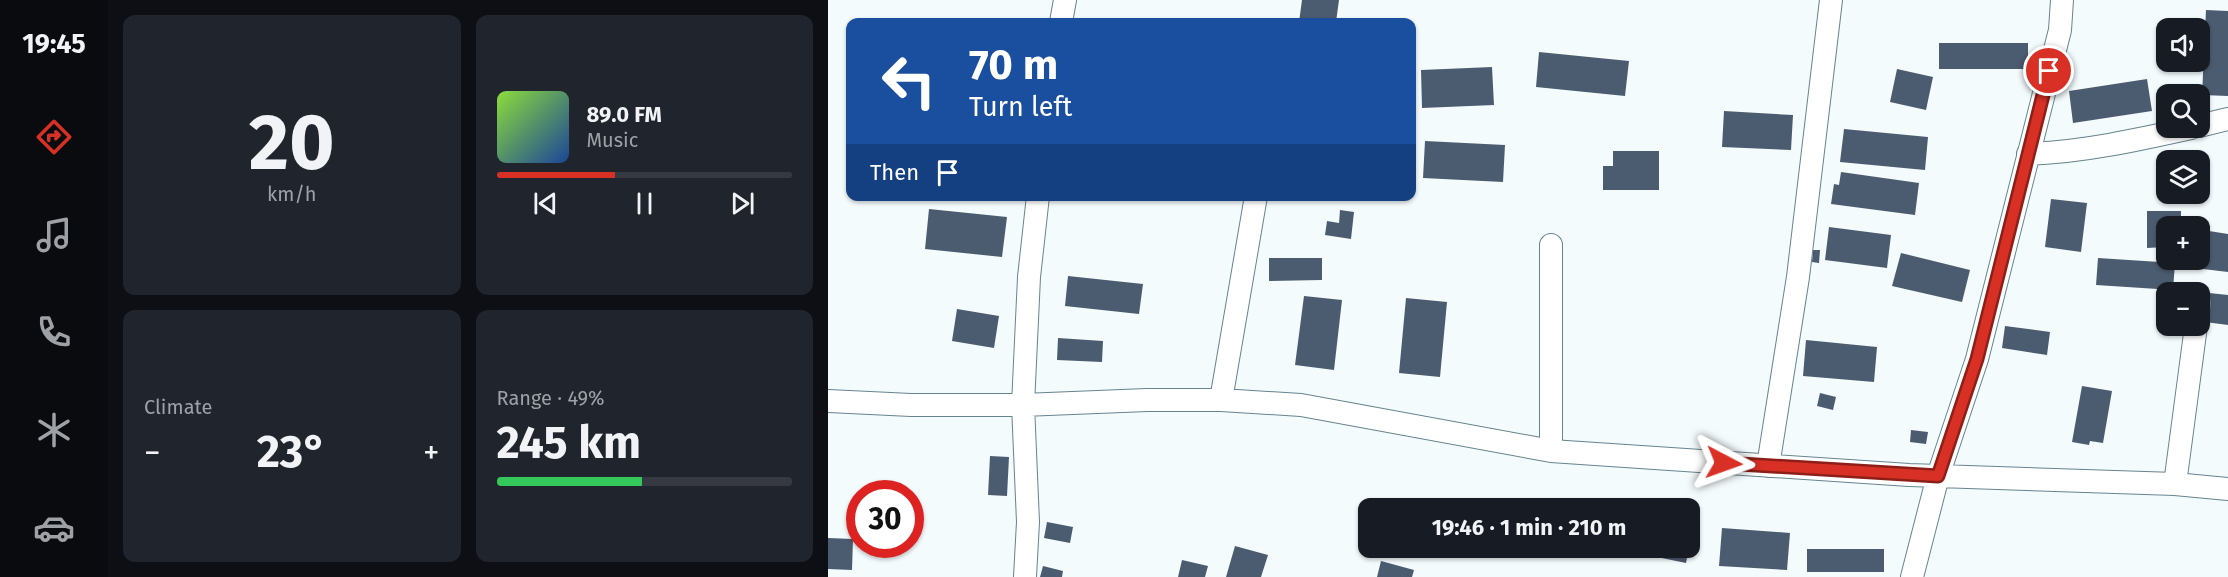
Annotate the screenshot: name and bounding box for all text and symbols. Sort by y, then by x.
map controls [2156,18,2210,336]
button: sound [2156,18,2210,72]
text: 19:45 [22,28,86,60]
text: 70 m [969,40,1058,90]
icon: left [870,42,948,120]
pin [2023,45,2074,96]
icon: arrive [2032,54,2065,87]
button: search [2156,84,2210,138]
text: Turn left [969,91,1072,123]
text: 20 [249,96,335,190]
text: 89.0 FM [587,101,662,128]
icon: directions [33,116,75,158]
text: Music [587,128,638,152]
button: layers [2156,150,2210,204]
icon: arrive [931,156,964,189]
text: Then [870,159,919,186]
text: km/h [267,182,317,206]
icon: previous [529,187,562,220]
icon: pause [628,187,661,220]
icon: next [726,187,759,220]
icon: music [33,214,75,256]
button: + [2156,216,2210,270]
button: − [2156,282,2210,336]
icon: phone [33,311,75,353]
text: Range · 49% [497,386,605,410]
text: Climate [144,395,212,419]
icon: climate [33,409,75,451]
text: 245 km [497,416,641,470]
text: 23° [257,425,327,479]
position arrow [1692,431,1756,495]
text: − [144,433,161,473]
text: + [423,433,439,473]
speed limit sign: 30 [846,480,924,558]
icon: car [33,507,75,549]
text: 19:46 · 1 min · 210 m [1432,514,1626,541]

